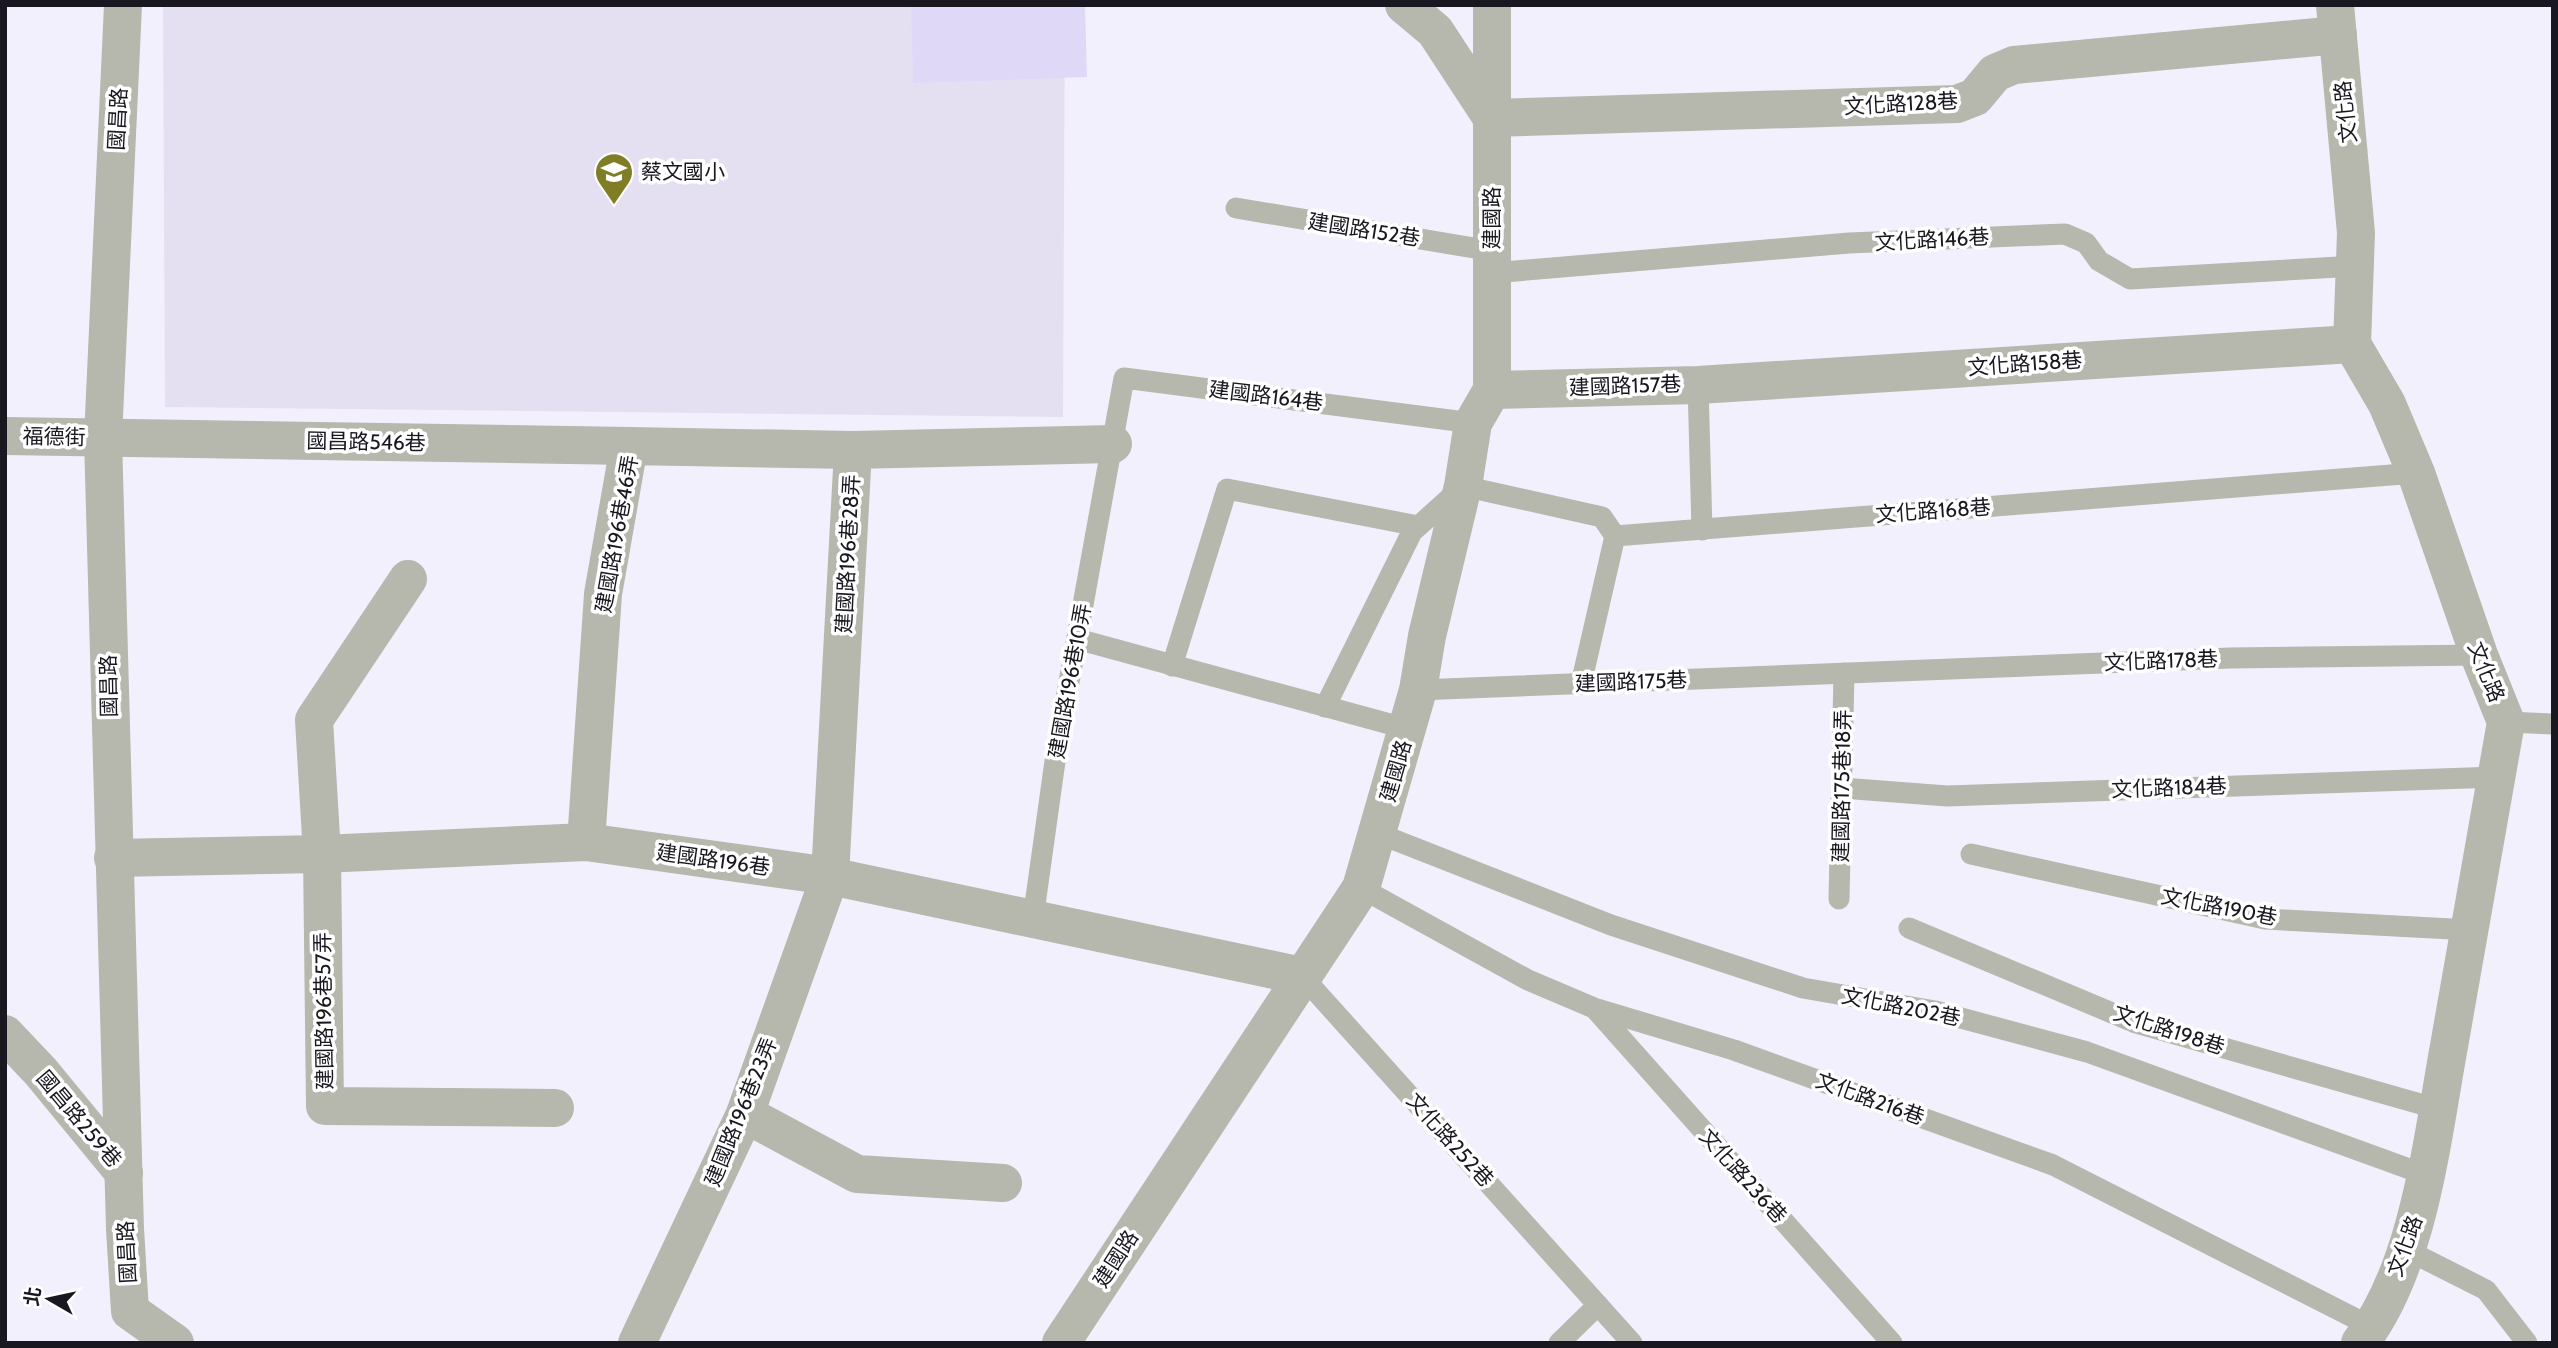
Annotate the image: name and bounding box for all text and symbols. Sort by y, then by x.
street label: 文化路 [2330,79,2361,145]
street label: 國昌路 [103,87,132,151]
street label: 文化路128巷 [1843,88,1959,119]
school or university icon: 蔡文國小 [593,151,635,206]
place label: 蔡文國小 [641,159,725,184]
street label: 建國路 [1479,187,1504,250]
street label: 建國路152巷 [1306,208,1422,251]
street label: 文化路146巷 [1874,224,1990,255]
street label: 文化路158巷 [1967,347,2083,380]
street label: 建國路157巷 [1568,371,1682,400]
street label: 建國路164巷 [1208,376,1325,415]
street label: 福德街 [22,423,86,450]
street label: 國昌路546巷 [306,428,426,455]
street label: 建國路196巷46弄 [590,453,643,615]
street label: 建國路196巷28弄 [831,474,864,634]
street label: 文化路168巷 [1874,494,1991,527]
street label: 建國路196巷10弄 [1044,601,1095,760]
street label: 文化路 [2463,638,2510,706]
street label: 文化路178巷 [2104,646,2218,675]
street label: 國昌路 [95,654,122,718]
street label: 建國路175巷 [1574,667,1688,696]
street label: 建國路175巷18弄 [1828,709,1855,863]
street label: 建國路 [1375,737,1416,805]
street label: 文化路184巷 [2111,773,2227,802]
street label: 建國路196巷 [655,839,772,880]
street label: 文化路190巷 [2159,883,2279,930]
street label: 建國路196巷57弄 [310,932,337,1090]
street label: 文化路202巷 [1839,983,1963,1030]
street label: 文化路198巷 [2110,1000,2228,1059]
street label: 建國路196巷23弄 [699,1034,782,1190]
street label: 國昌路259巷 [32,1065,127,1172]
street label: 文化路216巷 [1812,1067,1928,1130]
street label: 文化路252巷 [1402,1088,1499,1192]
street label: 文化路236巷 [1695,1123,1792,1228]
street label: 文化路 [2382,1212,2427,1280]
street label: 國昌路 [112,1220,141,1284]
street label: 建國路 [1088,1226,1143,1292]
north arrow [14,1264,84,1334]
text: 北 [20,1285,46,1308]

